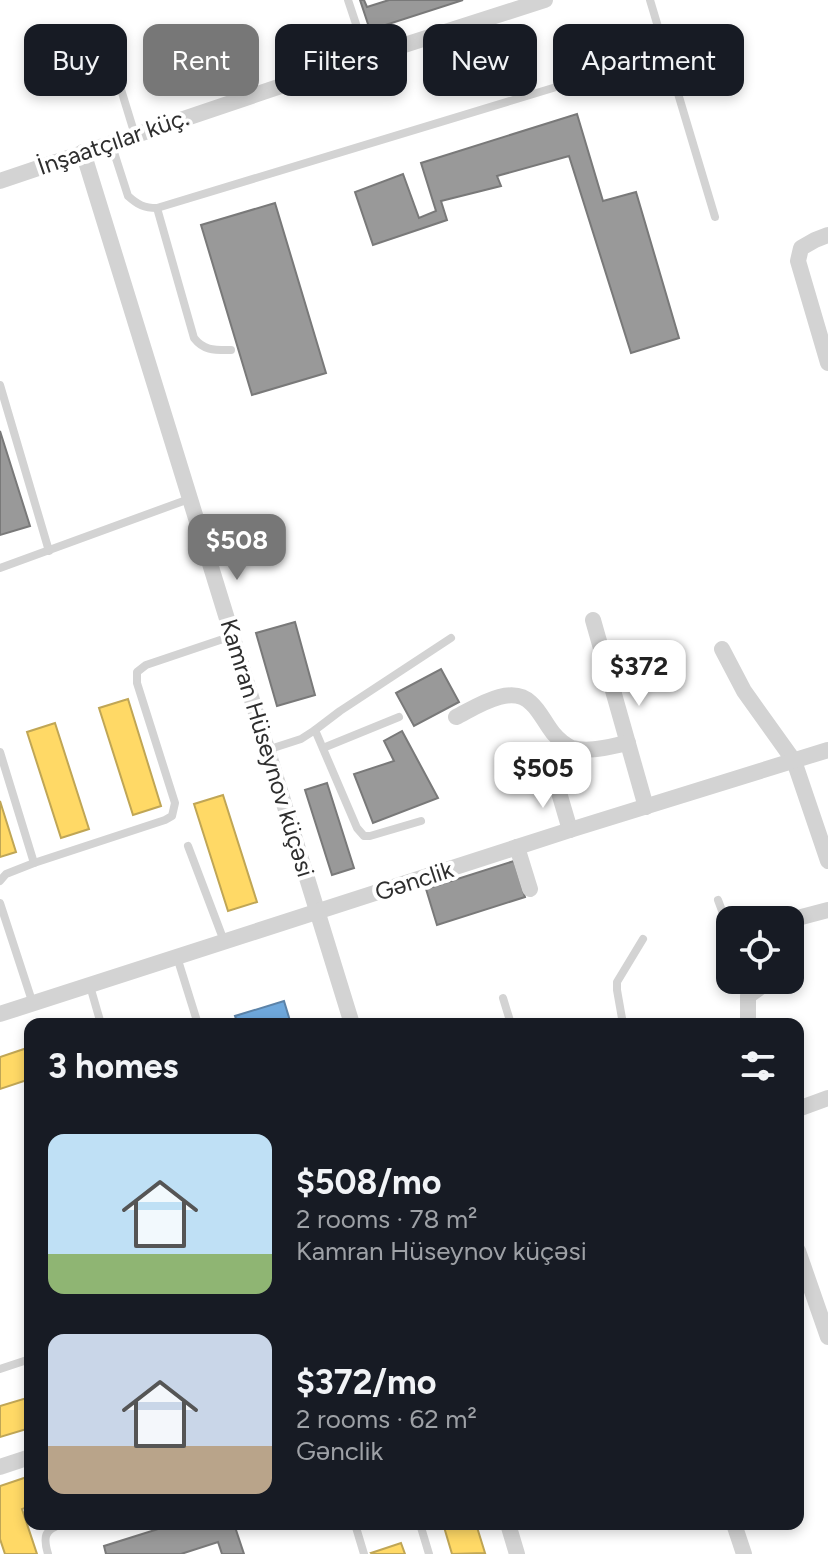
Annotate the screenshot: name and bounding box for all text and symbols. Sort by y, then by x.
chip: Buy [24,24,127,96]
chip: Rent [143,24,259,96]
chip: Filters [275,24,407,96]
chip: New [423,24,537,96]
chip: Apartment [553,24,744,96]
street label: İnşaatçılar küç. [34,102,192,181]
pin: $508 [190,514,284,582]
text: $508 [206,524,268,556]
street label: Kamran Hüseynov küçəsi [214,615,321,880]
pin: $372 [592,640,686,708]
text: $372 [610,650,668,682]
pin: $505 [496,742,590,810]
text: $505 [512,752,574,784]
street label: Gənclik [371,854,457,907]
map controls [716,906,804,994]
button: locate [716,906,804,994]
icon: filters [736,1044,780,1088]
text: 3 homes [48,1046,178,1087]
text: $508/mo [296,1162,442,1203]
icon: home [112,1166,208,1262]
text: 2 rooms · 78 m² [296,1203,477,1235]
text: Kamran Hüseynov küçəsi [296,1235,587,1267]
text: $372/mo [296,1362,436,1403]
icon: home [112,1366,208,1462]
text: 2 rooms · 62 m² [296,1403,477,1435]
text: Gənclik [296,1435,383,1467]

